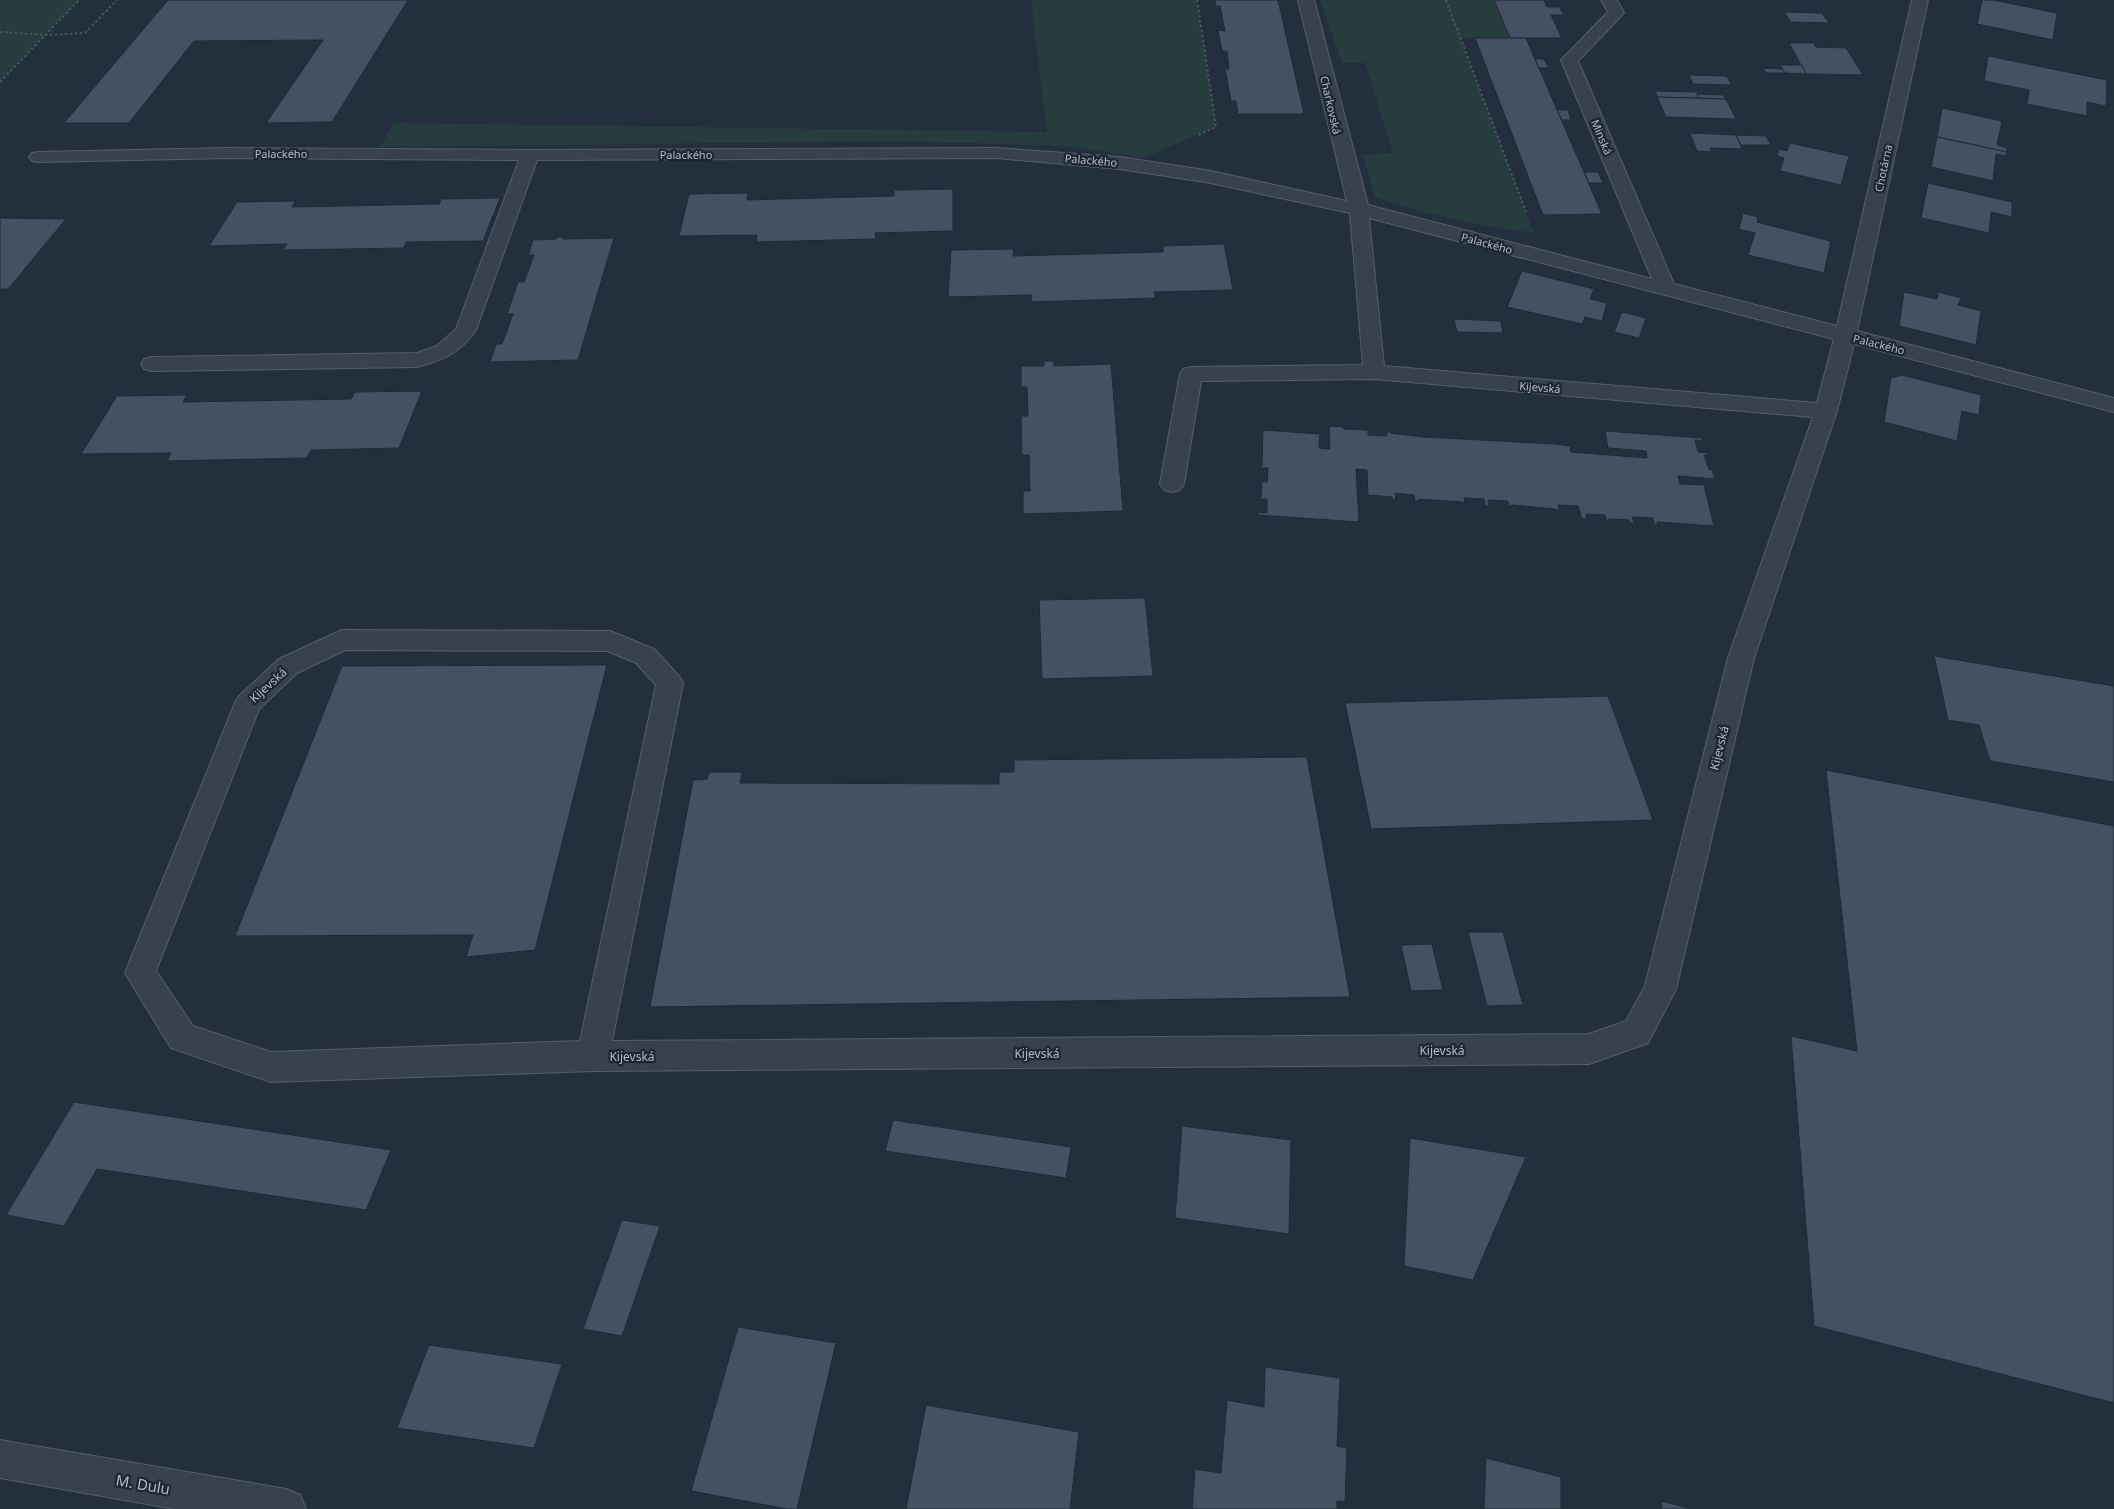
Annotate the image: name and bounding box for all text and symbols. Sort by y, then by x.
street label: Charkovská [1317,74,1345,136]
street label: Minská [1588,117,1616,157]
street label: Chotárna [1871,143,1895,193]
street label: Palackého [255,146,308,161]
street label: Palackého [660,147,713,162]
street label: Palackého [1064,150,1118,170]
street label: Palackého [1460,229,1515,257]
street label: Palackého [1852,330,1907,358]
street label: Kijevská [1519,378,1561,396]
street label: Kijevská [246,664,290,706]
street label: Kijevská [1705,724,1733,772]
street label: Kijevská [1419,1042,1465,1059]
street label: Kijevská [1014,1045,1060,1062]
street label: Kijevská [609,1048,655,1065]
street label: M. Dulu [114,1469,172,1499]

